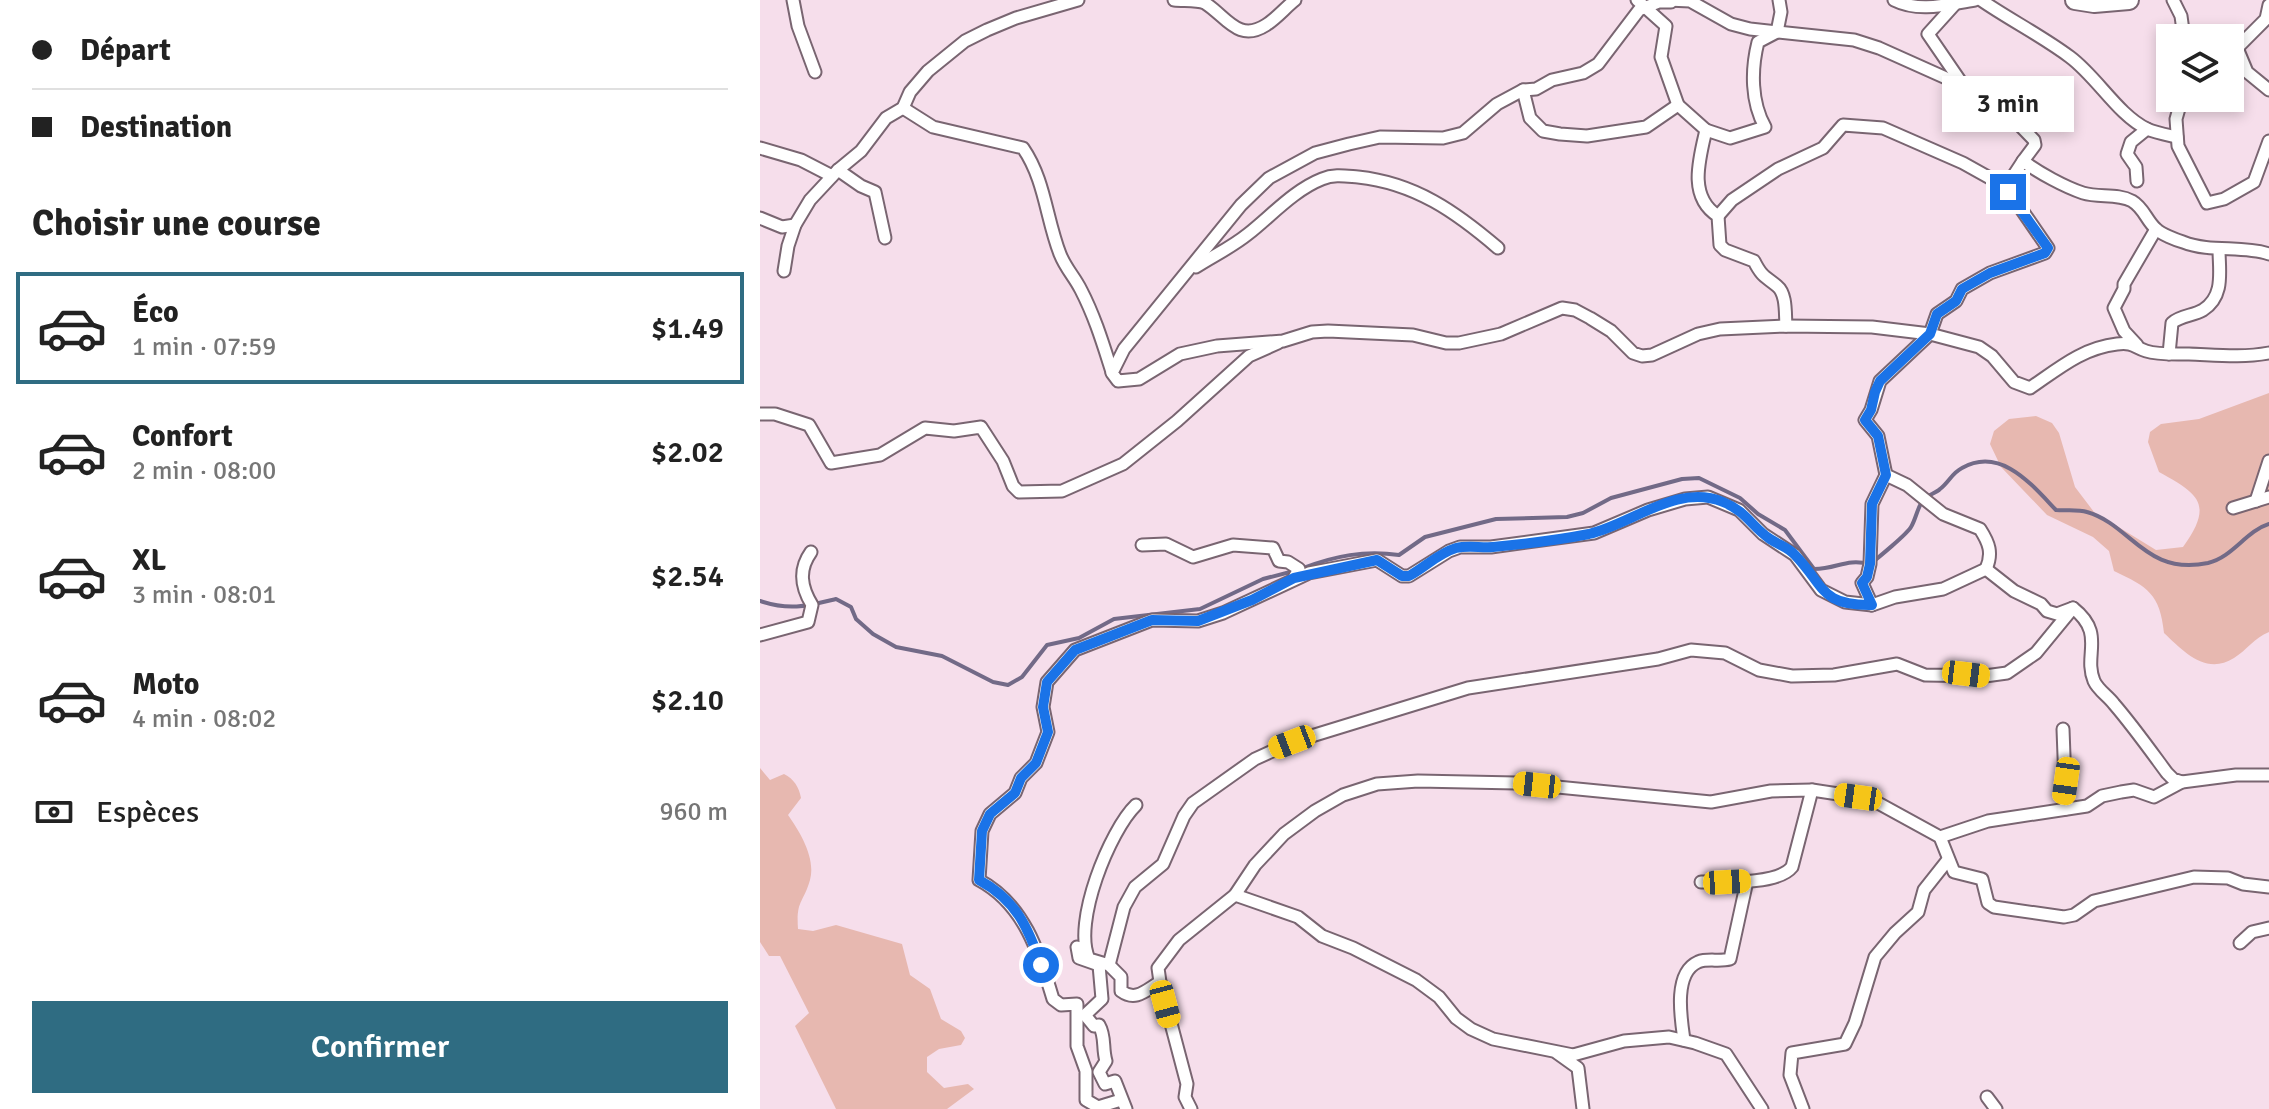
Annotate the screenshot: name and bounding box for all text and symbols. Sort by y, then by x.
map controls [2156,24,2244,112]
button: layers [2156,24,2244,112]
text: Départ [80,32,171,69]
callout: 3 min [1942,76,2074,132]
text: 3 min [1977,88,2039,120]
text: Destination [80,109,232,146]
route end [1990,174,2026,210]
text: Choisir une course [32,201,321,246]
icon: car [36,292,108,364]
text: Éco [132,294,179,331]
text: $1.49 [651,310,724,347]
text: 1 min · 07:59 [132,331,276,363]
icon: car [36,416,108,488]
text: Confort [132,418,233,455]
text: $2.02 [651,434,724,471]
text: 2 min · 08:00 [132,455,276,487]
icon: car [36,540,108,612]
text: XL [132,542,166,579]
text: $2.54 [651,558,724,595]
text: 3 min · 08:01 [132,579,276,611]
car [1941,659,1991,689]
icon: car [36,664,108,736]
text: Moto [132,666,199,703]
text: $2.10 [651,682,724,719]
text: 4 min · 08:02 [132,703,276,735]
car [1265,722,1319,762]
car [2051,756,2081,806]
car [1512,771,1562,799]
car [1833,782,1883,812]
icon: cash [32,790,76,834]
text: Espèces [96,794,199,831]
text: 960 m [659,796,728,828]
car [1702,869,1752,895]
route start [1023,947,1059,983]
car [1147,978,1183,1030]
button: Confirmer [32,1001,728,1093]

